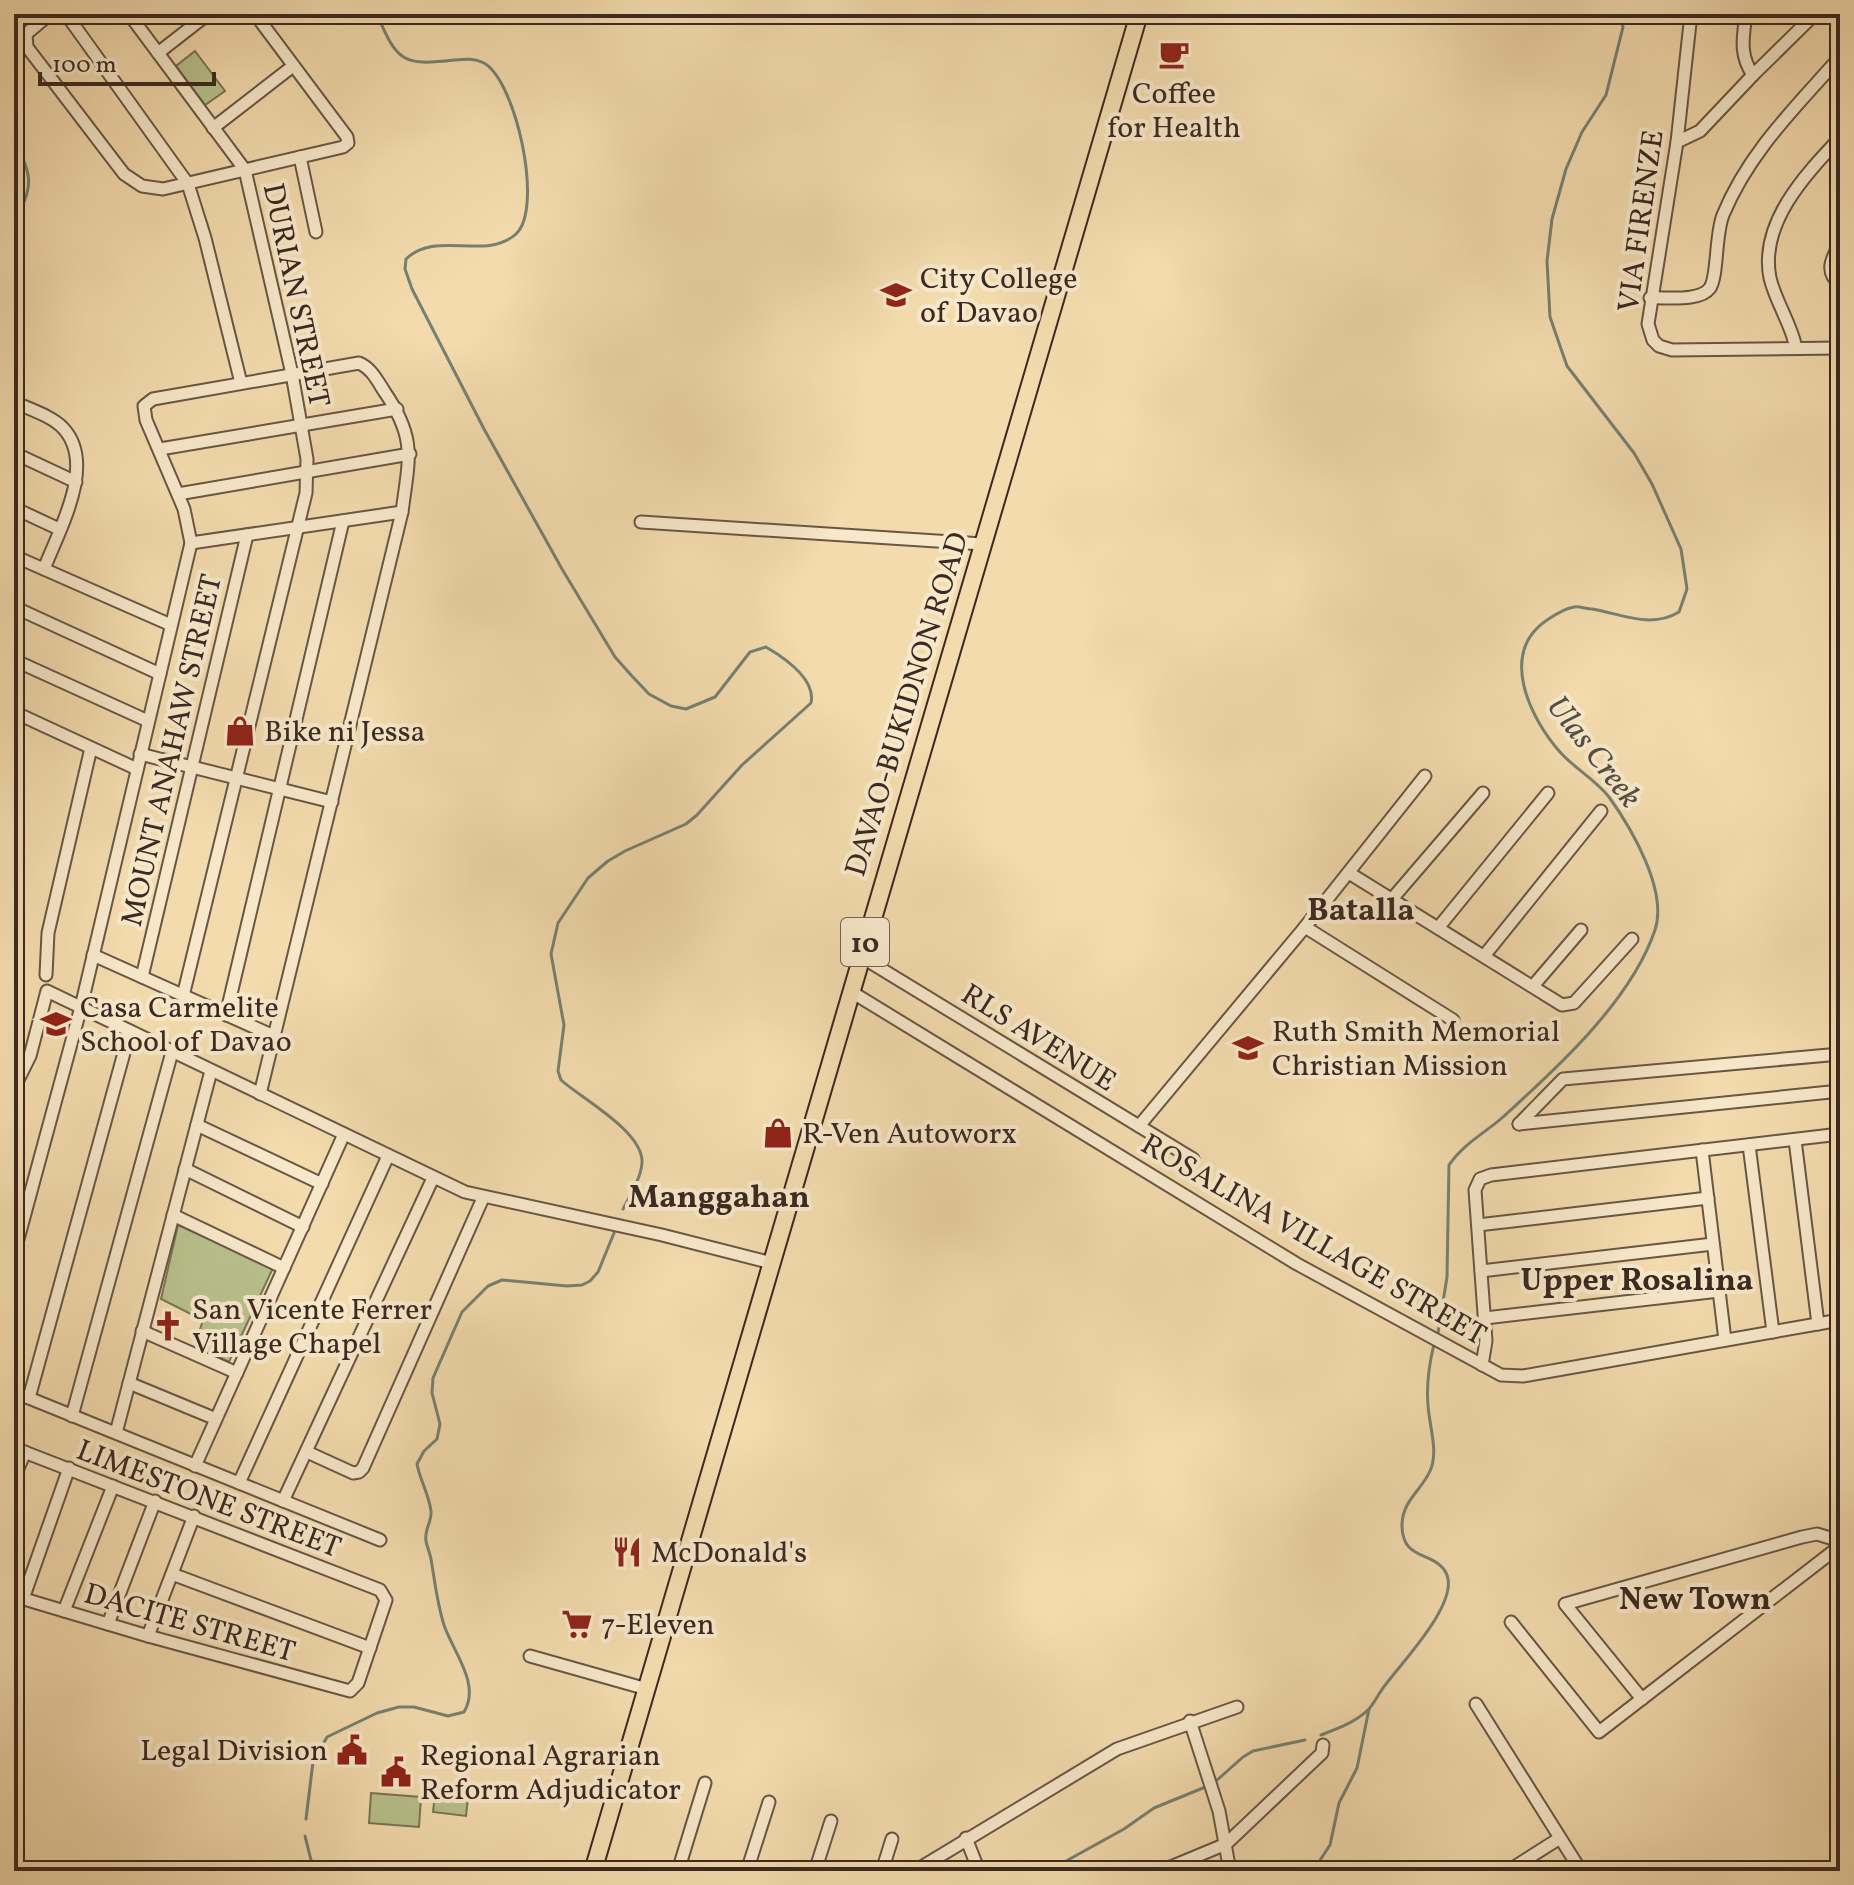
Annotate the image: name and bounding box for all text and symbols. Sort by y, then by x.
scale bar [40,36,214,86]
cafe icon: Coffee for Health [1157,37,1191,71]
text: 100 m [52,49,117,83]
place label: Coffee for Health [1107,74,1241,150]
street label: VIA FIRENZE [1608,127,1676,315]
street label: DURIAN STREET [251,179,339,411]
place label: City College of Davao [920,259,1077,335]
school or university icon: City College of Davao [879,278,913,312]
street label: DAVAO-BUKIDNON ROAD [836,527,980,882]
street label: MOUNT ANAHAW STREET [112,570,234,931]
water label: Ulas Creek [1535,687,1651,818]
place label: Bike ni Jessa [264,712,426,754]
shop icon: Bike ni Jessa [223,714,257,748]
district label: Batalla [1307,890,1415,934]
road number: 10 [841,918,889,966]
street label: RLS AVENUE [952,974,1124,1103]
place label: Casa Carmelite School of Davao [80,988,292,1064]
school or university icon: Casa Carmelite School of Davao [39,1007,73,1041]
place label: Ruth Smith Memorial Christian Mission [1272,1012,1560,1088]
school or university icon: Ruth Smith Memorial Christian Mission [1231,1031,1265,1065]
place label: R-Ven Autoworx [802,1114,1017,1156]
shop icon: R-Ven Autoworx [761,1116,795,1150]
street label: ROSALINA VILLAGE STREET [1133,1124,1493,1357]
district label: Manggahan [628,1177,810,1221]
district label: Upper Rosalina [1520,1260,1754,1304]
place label: San Vicente Ferrer Village Chapel [192,1290,432,1366]
church icon: San Vicente Ferrer Village Chapel [151,1309,185,1343]
street label: LIMESTONE STREET [70,1430,346,1570]
place label: McDonald's [651,1533,807,1575]
restaurant icon: McDonald's [610,1535,644,1569]
street label: DACITE STREET [79,1574,300,1674]
district label: New Town [1619,1579,1771,1623]
place label: 7-Eleven [601,1605,715,1647]
supermarket icon: 7-Eleven [560,1607,594,1641]
place label: Legal Division [140,1731,328,1773]
public building icon: Legal Division [335,1733,369,1767]
place label: Regional Agrarian Reform Adjudicator [420,1736,681,1812]
public building icon: Regional Agrarian Reform Adjudicator [379,1755,413,1789]

